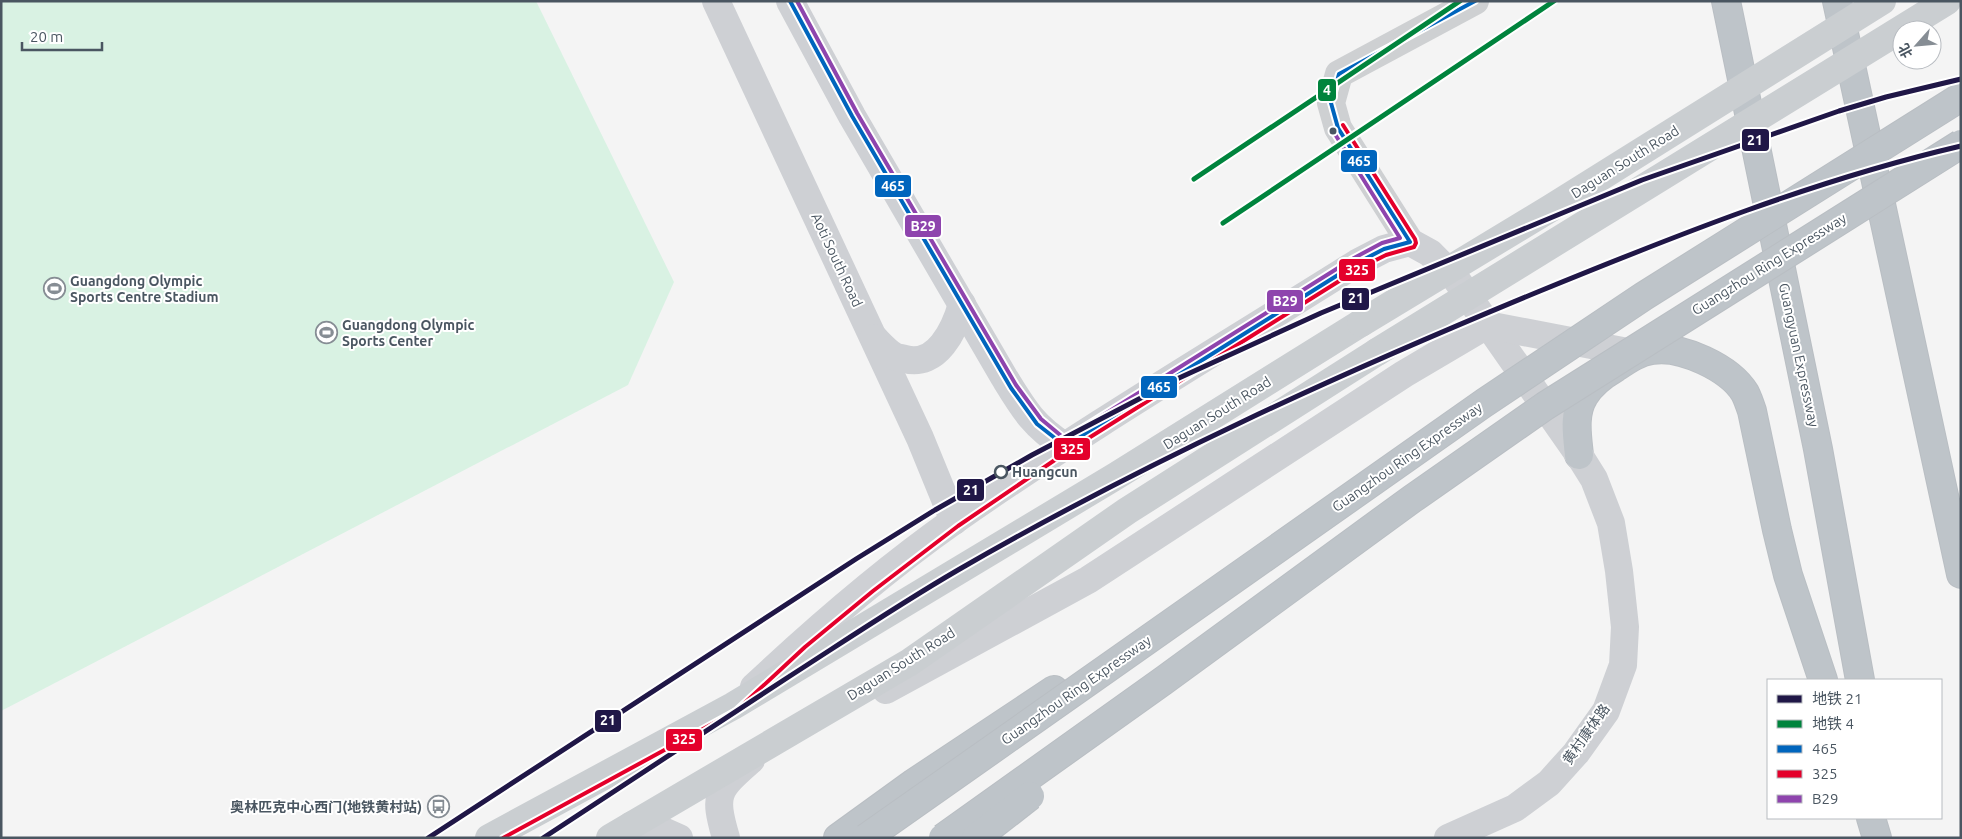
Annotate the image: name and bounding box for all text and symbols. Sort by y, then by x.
scale bar [22,20,102,52]
north arrow [1892,20,1942,70]
text: 20 m [30,28,63,45]
text: 北 [1895,41,1916,61]
line badge: 4 [1317,78,1337,102]
text: 4 [1323,82,1331,98]
street label: Daguan South Road [1568,122,1682,202]
unlabelled marker [1328,126,1338,136]
line badge: 21 [1741,128,1770,152]
text: 21 [1747,132,1763,148]
line badge: 465 [1340,149,1378,173]
text: 465 [1347,153,1371,169]
line badge: 465 [874,174,912,198]
text: 465 [881,178,905,194]
street label: Aoti South Road [808,210,866,310]
street label: Guangzhou Ring Expressway [1689,210,1849,318]
line badge: B29 [904,214,942,238]
text: B29 [910,218,936,234]
line badge: 325 [1338,258,1376,282]
text: 325 [1345,262,1369,278]
place label: Guangdong Olympic Sports Centre Stadium [70,273,219,305]
sports icon: Guangdong Olympic Sports Centre Stadium [42,277,66,301]
street label: Guangyuan Expressway [1776,282,1822,429]
line badge: 21 [1341,287,1370,311]
line badge: B29 [1266,289,1304,313]
text: 21 [1348,290,1364,306]
text: B29 [1272,293,1298,309]
place label: Guangdong Olympic Sports Center [342,317,474,349]
sports icon: Guangdong Olympic Sports Center [314,321,338,345]
street label: Daguan South Road [1160,373,1274,453]
line badge: 465 [1140,375,1178,399]
text: 465 [1147,379,1171,395]
street label: Guangzhou Ring Expressway [1329,399,1485,515]
line badge: 325 [1053,437,1091,461]
text: 325 [1060,441,1084,457]
place label: Huangcun [1012,464,1078,480]
marker: Huangcun [994,465,1008,479]
line badge: 21 [956,478,985,502]
text: 21 [963,482,979,498]
street label: Daguan South Road [844,624,958,704]
street label: Guangzhou Ring Expressway [998,632,1154,748]
legend [1767,679,1942,819]
text: 地铁 21 [1812,690,1862,707]
street label: 黄村康体路 [1559,701,1613,767]
line badge: 21 [594,709,622,733]
text: 21 [600,712,616,728]
text: 地铁 4 [1812,715,1854,732]
line badge: 325 [665,728,703,752]
text: 325 [672,731,696,747]
text: 465 [1812,740,1837,757]
text: 325 [1812,765,1837,782]
text: B29 [1812,790,1838,807]
bus stop icon: 奥林匹克中心西门(地铁黄村站) [426,795,450,819]
place label: 奥林匹克中心西门(地铁黄村站) [230,799,422,815]

